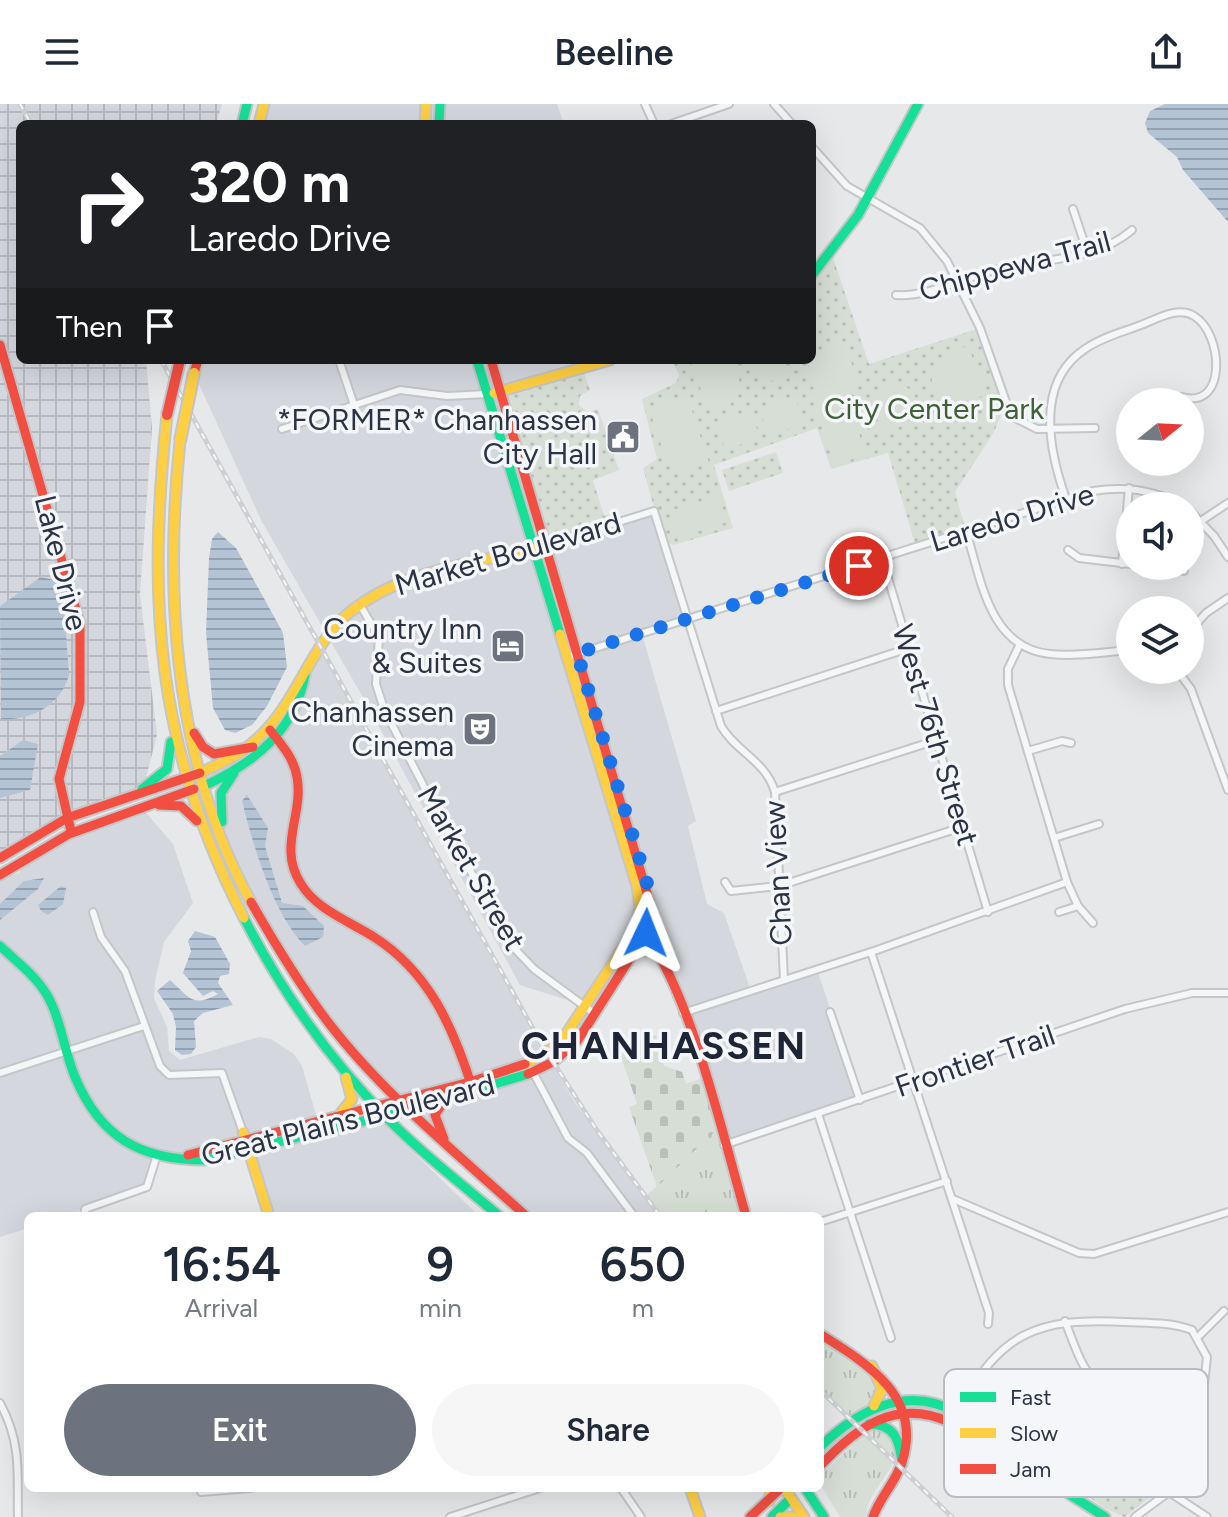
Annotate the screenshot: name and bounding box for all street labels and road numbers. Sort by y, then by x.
street label: Chippewa Trail [915,222,1115,309]
street label: Laredo Drive [926,475,1098,560]
street label: Lake Drive [27,491,96,634]
street label: Market Boulevard [391,504,625,603]
street label: West 76th Street [884,620,987,850]
street label: Market Street [409,779,534,957]
street label: Chan View [755,799,800,946]
street label: Frontier Trail [890,1016,1060,1105]
street label: Great Plains Boulevard [197,1065,498,1174]

